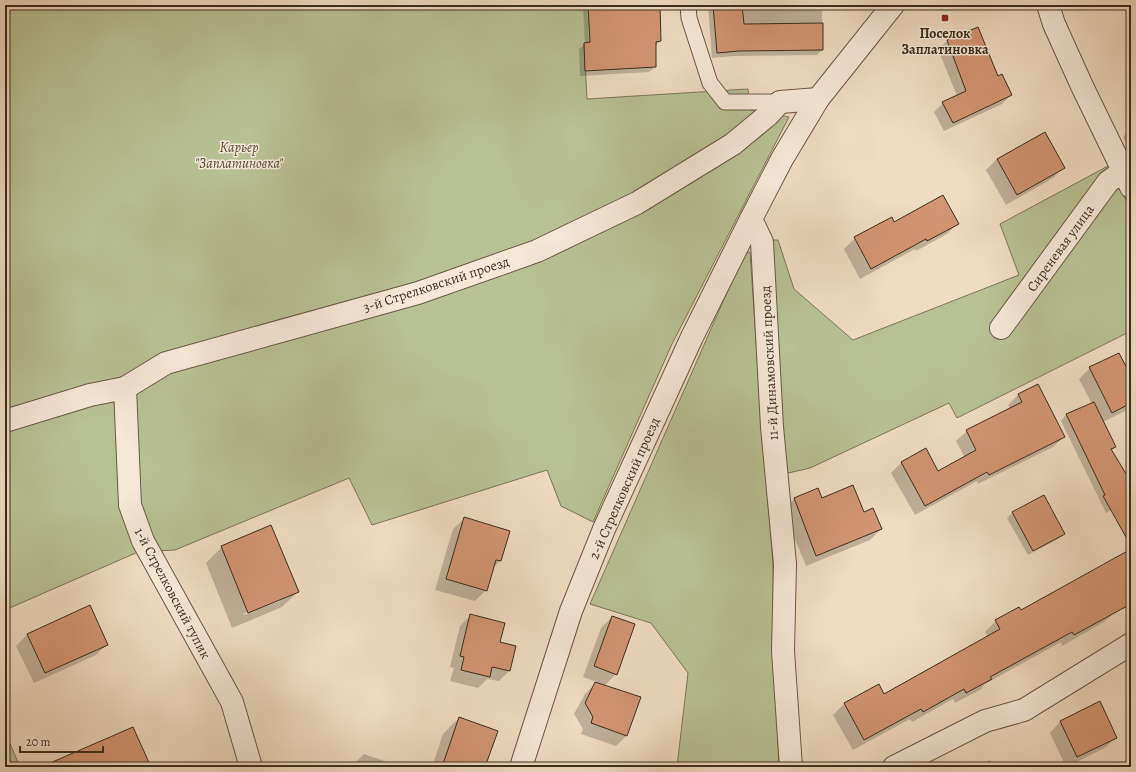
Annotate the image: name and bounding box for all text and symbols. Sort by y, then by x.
marker: Поселок Заплатиновка [940,13,950,23]
place label: Поселок Заплатиновка [901,24,989,59]
park label: Карьер "Заплатиновка" [195,138,284,173]
street label: Сиреневая улица [1022,200,1099,296]
street label: 3-й Стрелковский проезд [361,252,512,317]
street label: 11-й Динамовский проезд [756,285,783,441]
street label: 2-й Стрелковский проезд [585,414,664,562]
street label: 1-й Стрелковский тупик [130,524,215,662]
scale bar [20,728,103,754]
text: 20 m [26,734,50,750]

